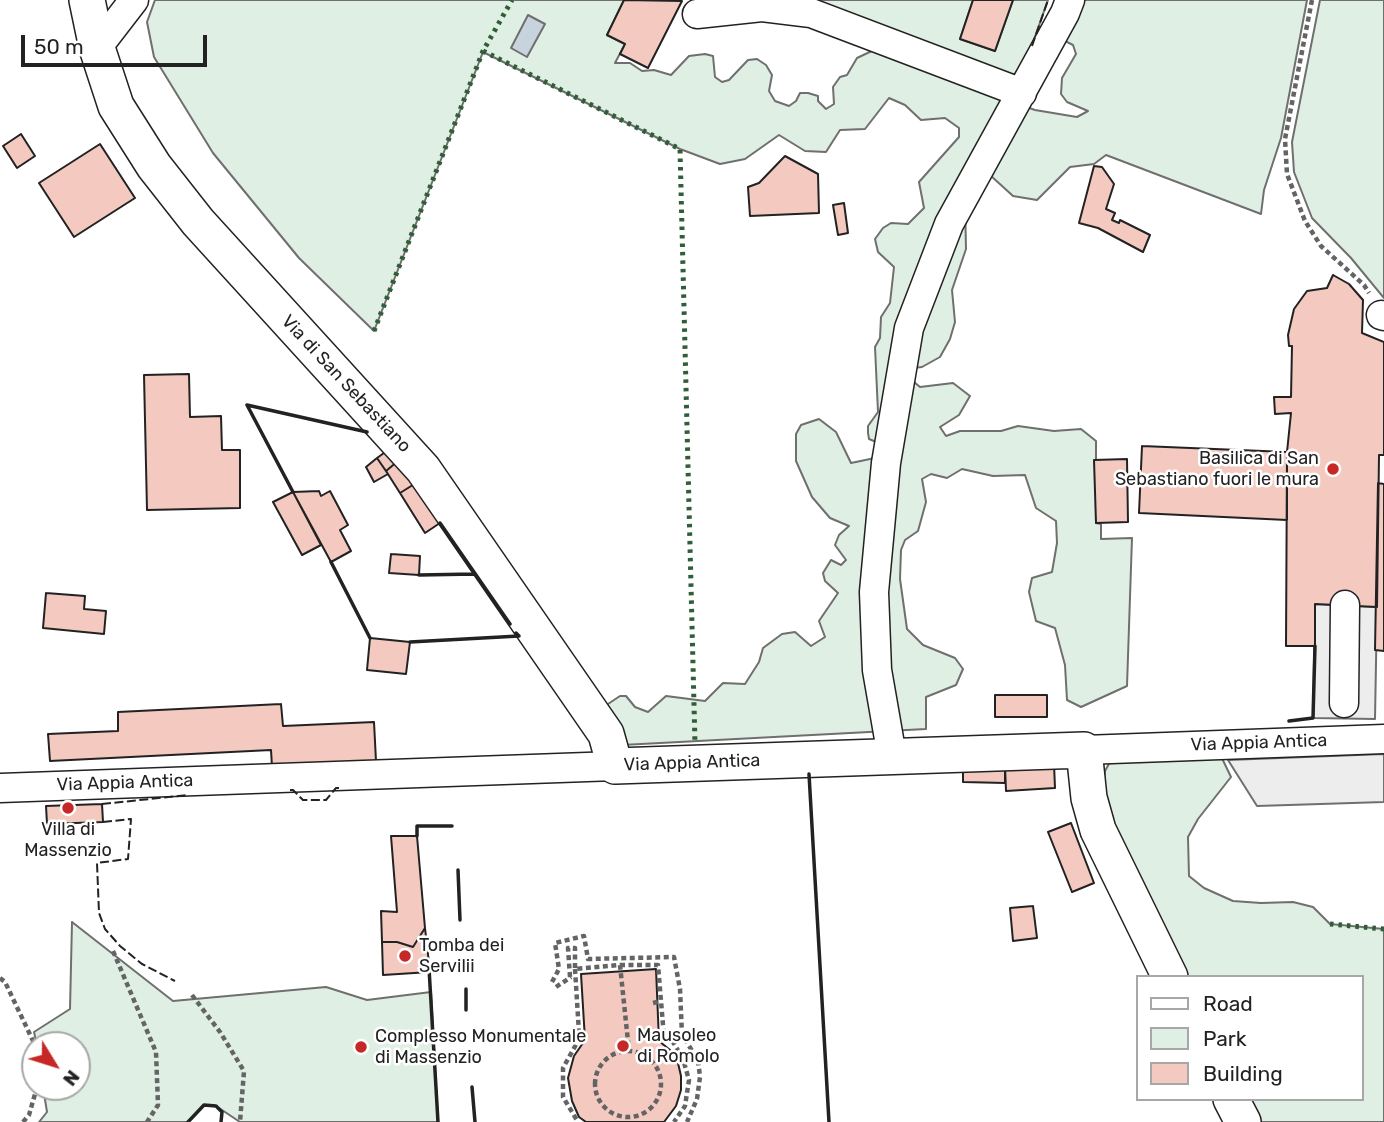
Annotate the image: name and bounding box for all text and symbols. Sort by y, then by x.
scale bar [24,21,210,65]
text: 50 m [34,34,84,59]
street label: Via di San Sebastiano [277,311,415,457]
place label: Basilica di San Sebastiano fuori le mura [1115,448,1319,490]
marker: Basilica di San Sebastiano fuori le mura [1325,461,1341,477]
street label: Via Appia Antica [1190,730,1328,756]
street label: Via Appia Antica [623,750,761,776]
street label: Via Appia Antica [56,770,194,796]
marker: Villa di Massenzio [60,800,76,816]
place label: Villa di Massenzio [24,819,112,862]
place label: Tomba dei Servilii [419,935,504,978]
marker: Tomba dei Servilii [397,948,413,964]
legend [1136,975,1363,1101]
text: Road [1203,991,1253,1016]
place label: Mausoleo di Romolo [637,1025,720,1068]
place label: Complesso Monumentale di Massenzio [375,1026,586,1068]
text: Park [1203,1026,1247,1051]
north arrow [21,1031,91,1101]
marker: Mausoleo di Romolo [615,1038,631,1054]
marker: Complesso Monumentale di Massenzio [353,1039,369,1055]
text: Building [1203,1061,1283,1086]
text: N [58,1066,85,1090]

